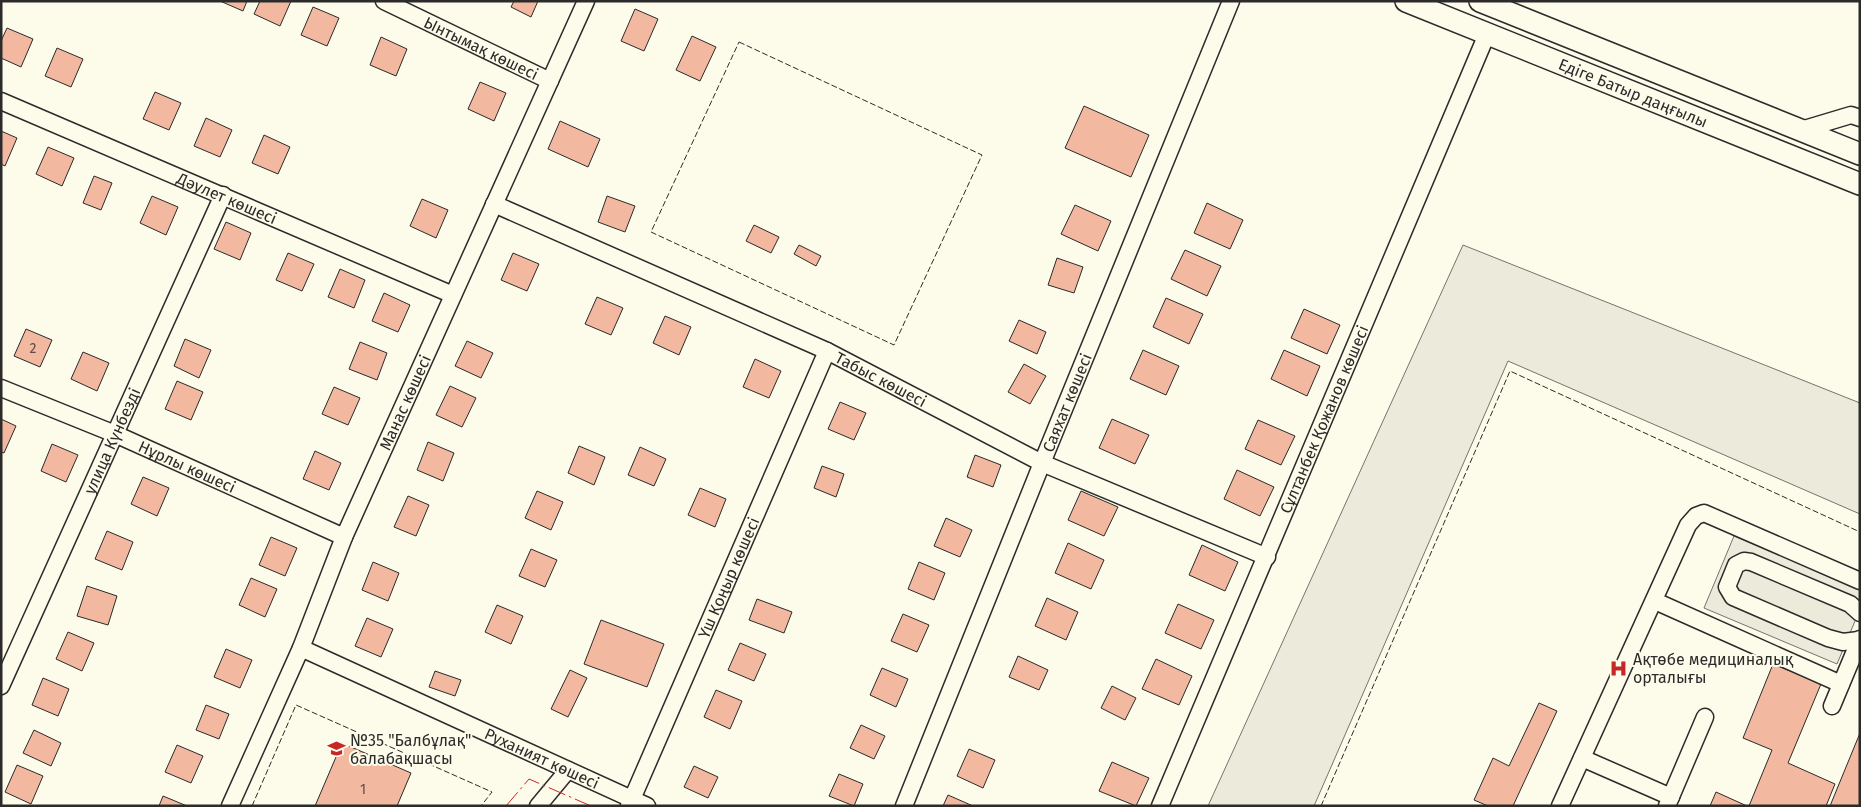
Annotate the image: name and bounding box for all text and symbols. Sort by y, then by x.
street label: Ынтымақ көшесі [421,13,541,84]
street label: Едіге Батыр даңғылы [1556,55,1710,132]
street label: Дәулет көшесі [173,168,280,228]
street label: Сұлтанбек Қожанов көшесі [1276,323,1372,516]
house number: 2 [30,340,37,357]
street label: Табыс көшесі [832,348,930,411]
street label: Саяхат көшесі [1039,351,1096,455]
street label: Манас көшесі [376,352,435,453]
street label: улица Күнбезді [80,385,145,497]
street label: Нұрлы көшесі [135,437,238,497]
street label: Үш Қоңыр көшесі [694,514,763,641]
place label: Ақтөбе медициналық орталығы [1633,650,1794,687]
hospital icon: Ақтөбе медициналық орталығы [1609,658,1629,678]
street label: Руханият көшесі [482,724,602,793]
place label: №35 "Балбұлақ" балабақшасы [350,731,471,768]
school or university icon: №35 "Балбұлақ" балабақшасы [326,739,346,759]
house number: 1 [360,781,366,798]

